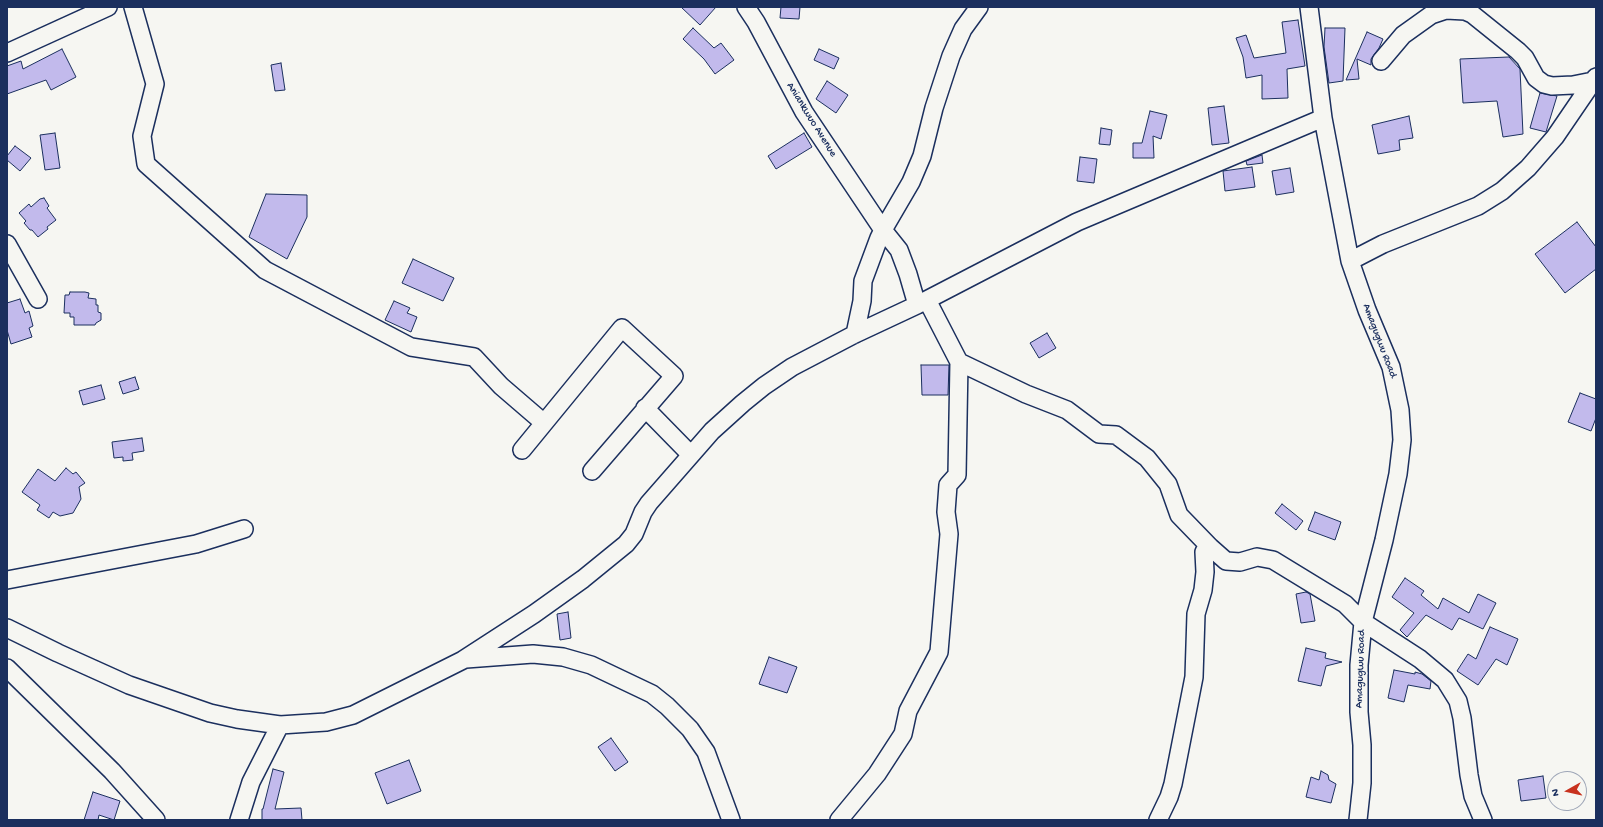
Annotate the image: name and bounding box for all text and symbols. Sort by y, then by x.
street label: Aniankwuo Avenue [783,80,839,160]
street label: Amagugwu Road [1359,302,1399,380]
street label: Amagugwu Road [1353,630,1369,708]
north arrow [1547,771,1587,811]
text: N [1550,788,1563,797]

